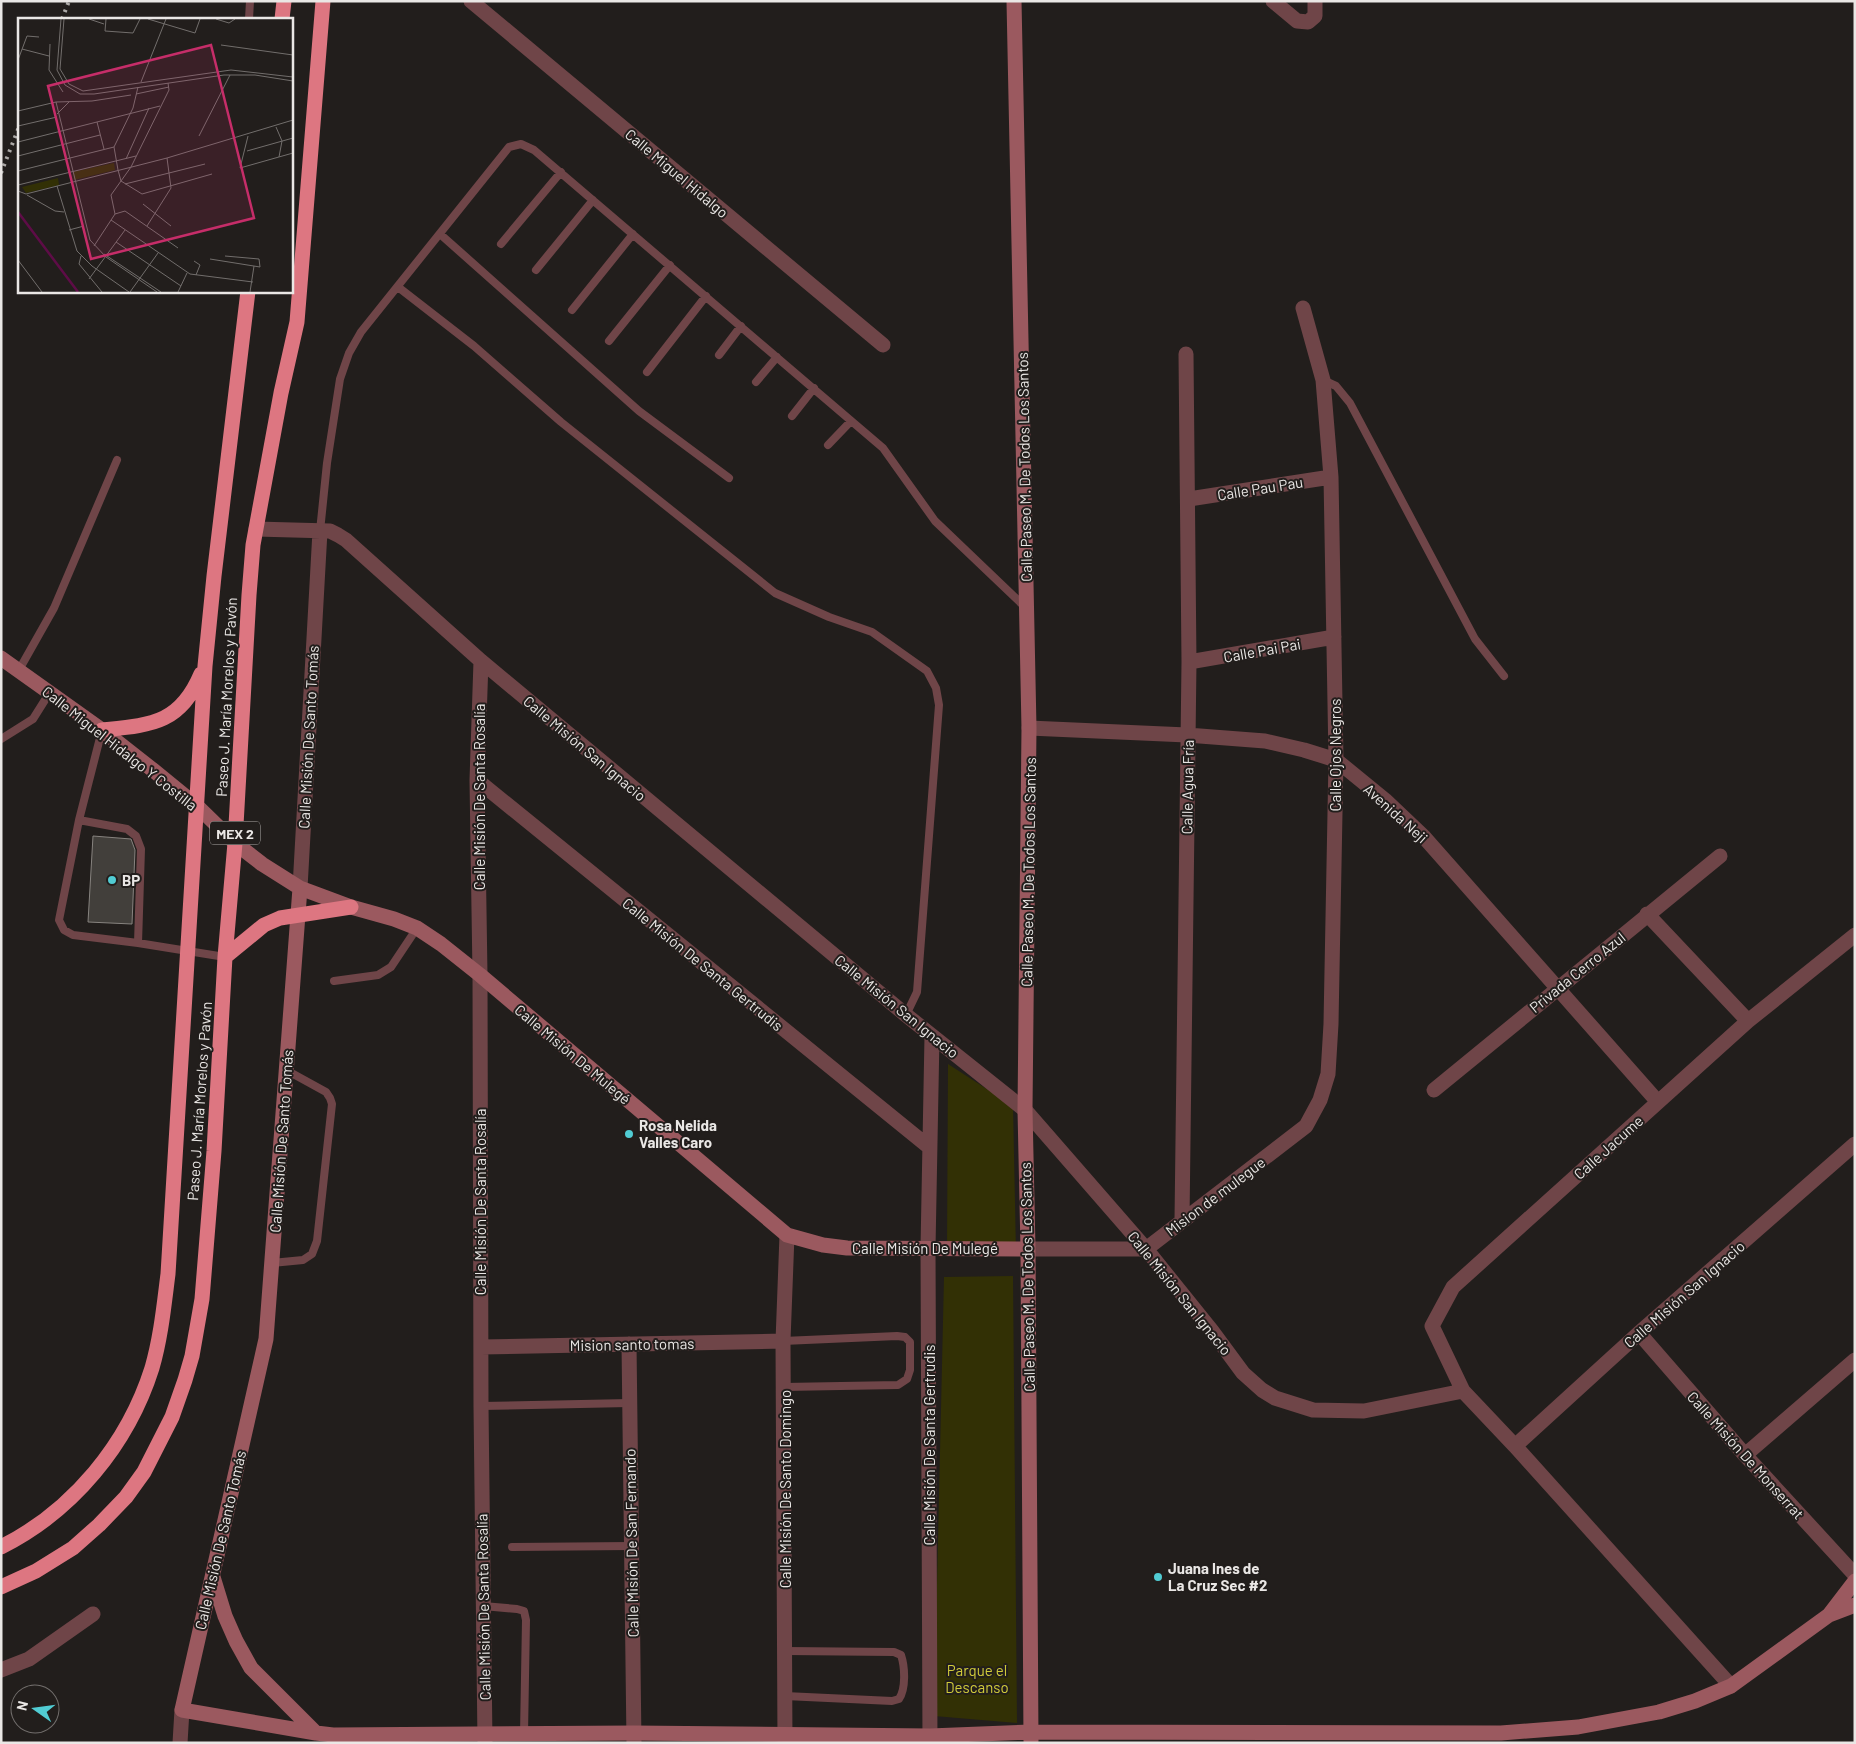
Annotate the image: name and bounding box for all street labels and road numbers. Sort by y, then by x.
street label: Calle Miguel Hidalgo [622,125,732,221]
street label: Calle Paseo M. De Todos Los Santos [1013,352,1035,582]
street label: Calle Pau Pau [1216,472,1304,504]
street label: Paseo J. María Morelos y Pavón [212,597,240,797]
street label: Calle Pai Pai [1222,634,1302,666]
street label: Calle Misión De Santo Tomás [294,645,322,829]
street label: Calle Miguel Hidalgo Y Costilla [39,682,201,814]
street label: Calle Misión San Ignacio [520,692,650,804]
street label: Calle Ojos Negros [1326,699,1344,811]
street label: Calle Misión De Santa Rosalía [470,704,488,890]
street label: Calle Agua Fría [1177,739,1197,835]
street label: Calle Paseo M. De Todos Los Santos [1017,757,1039,987]
street label: Avenida Neji [1360,780,1432,846]
road number: MEX 2 [210,821,260,844]
street label: Calle Misión De Santa Gertrudis [619,894,787,1034]
street label: Privada Cerro Azul [1525,928,1629,1016]
street label: Calle Misión San Ignacio [831,950,963,1062]
street label: Calle Misión De Mulegé [511,1000,635,1108]
street label: Paseo J. María Morelos y Pavón [183,1001,215,1201]
street label: Calle Misión De Santo Tomás [266,1049,296,1233]
street label: Calle Misión De Santa Rosalía [471,1109,489,1295]
street label: Calle Jacume [1570,1111,1646,1183]
street label: Mision de mulegue [1162,1153,1268,1239]
street label: Calle Paseo M. De Todos Los Santos [1016,1162,1038,1392]
street label: Calle Misión San Ignacio [1124,1227,1236,1359]
street label: Calle Misión San Ignacio [1620,1237,1748,1351]
street label: Calle Misión De Mulegé [852,1239,998,1257]
street label: Mision santo tomas [569,1334,695,1354]
street label: Calle Misión De Santa Gertrudis [920,1344,938,1546]
street label: Calle Misión De Monserrat [1684,1387,1808,1523]
street label: Calle Misión De Santo Domingo [776,1390,794,1588]
street label: Calle Misión De Santo Tomás [191,1449,249,1631]
street label: Calle Misión De San Fernando [620,1449,642,1637]
street label: Calle Misión De Santa Rosalía [472,1514,494,1700]

